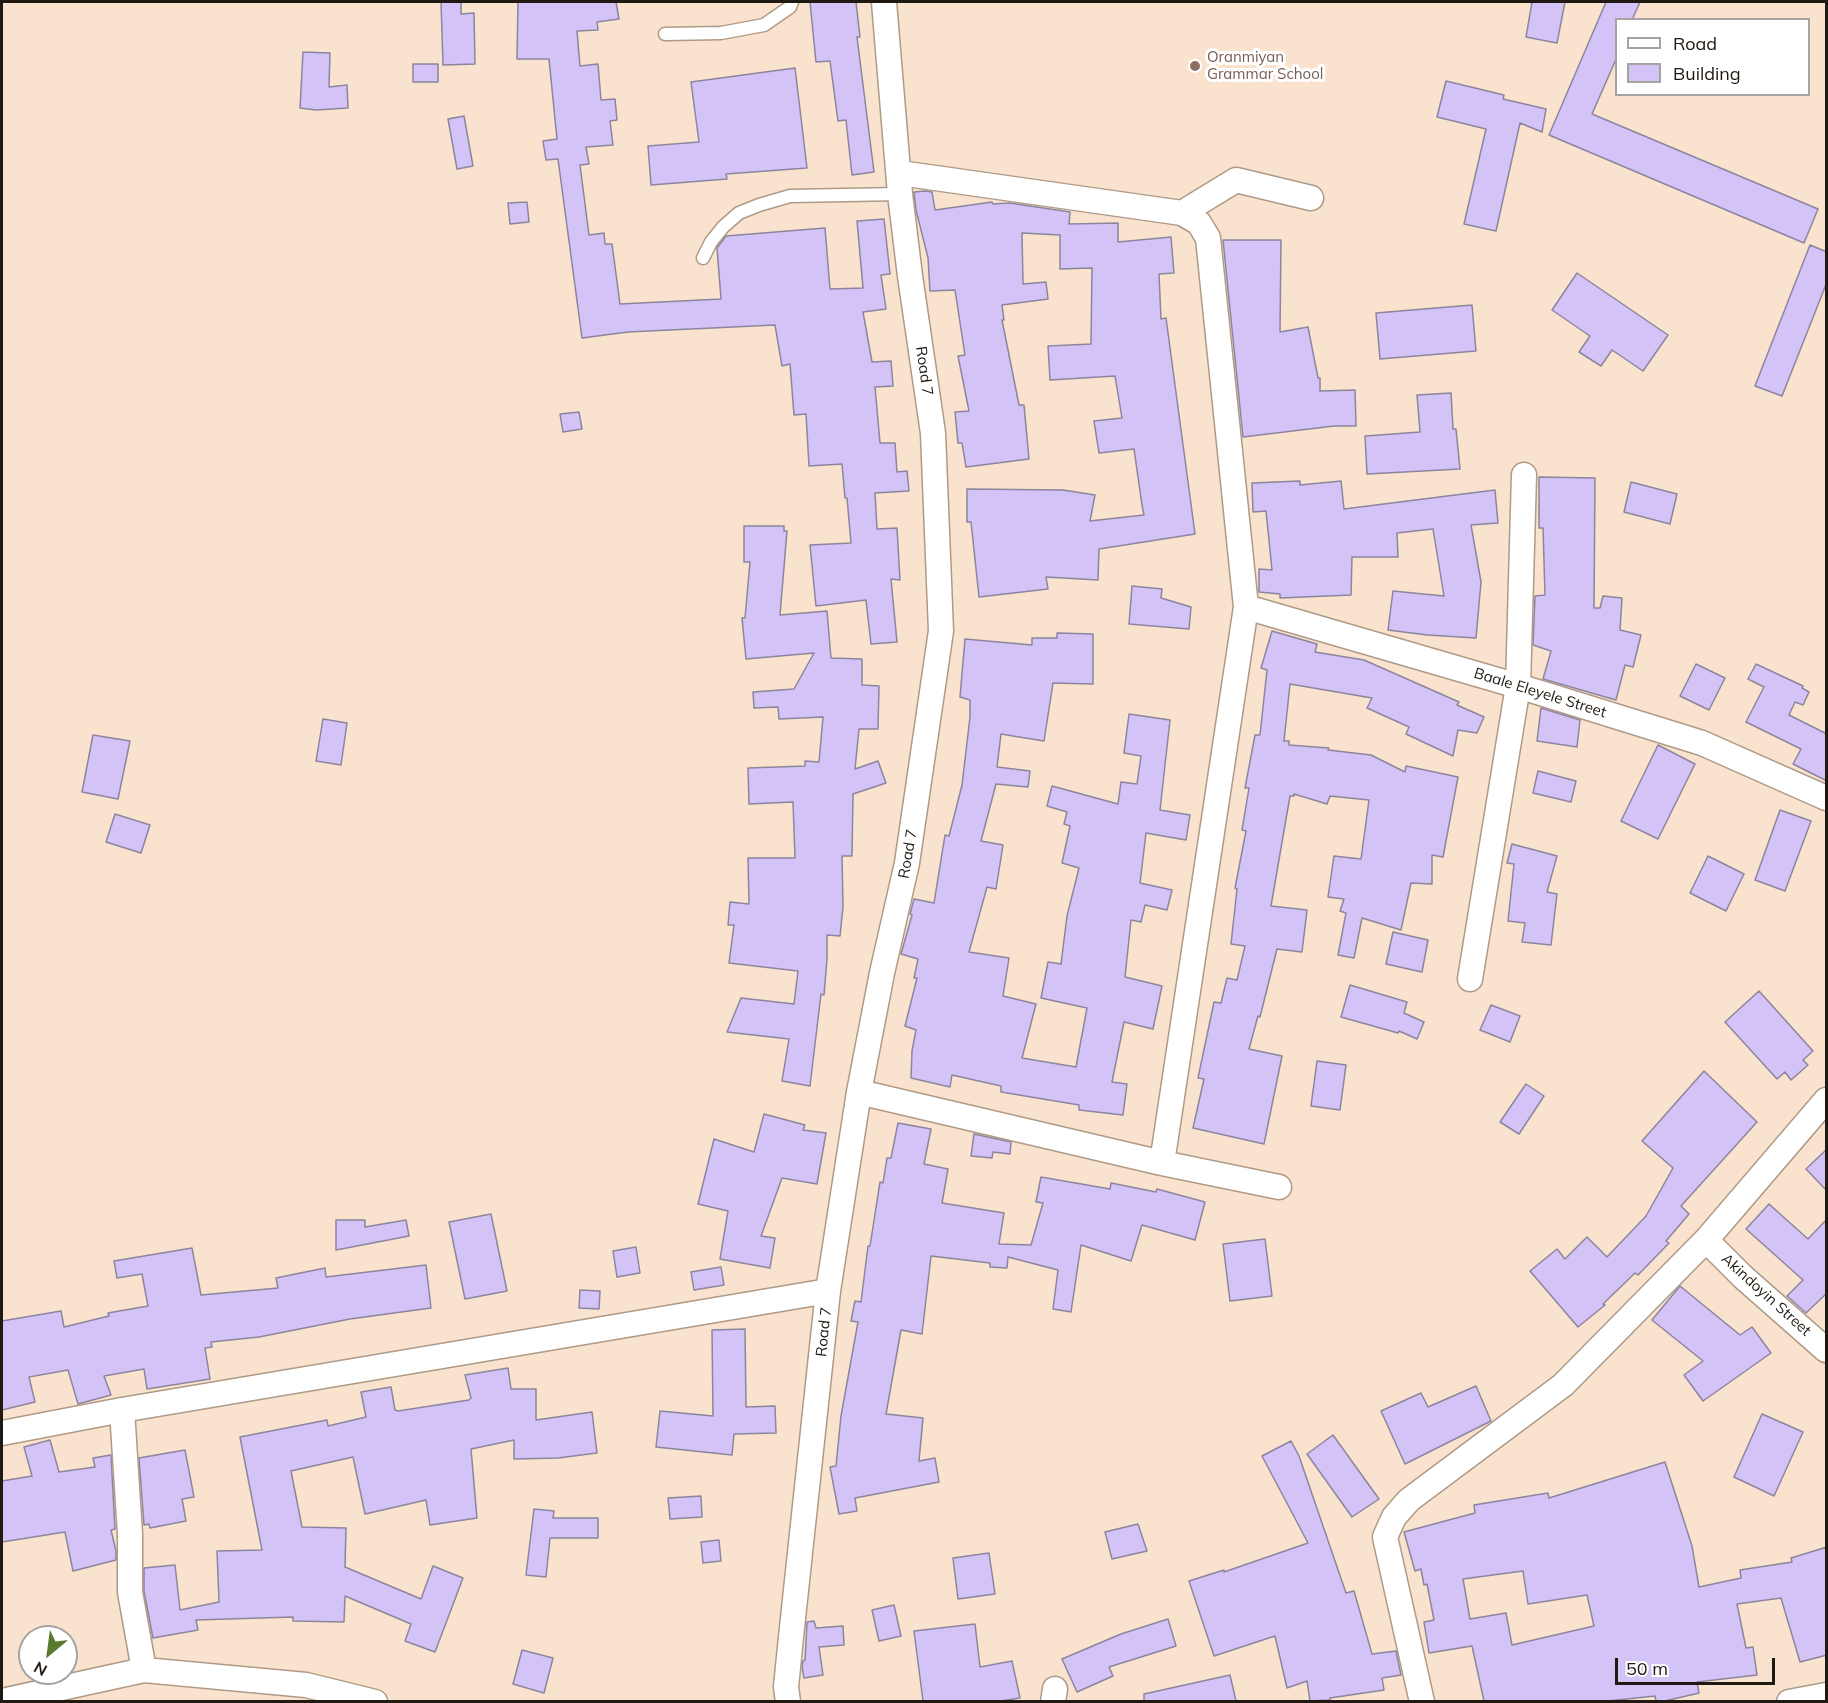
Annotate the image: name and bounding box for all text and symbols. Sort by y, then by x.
legend [1615,18,1810,96]
text: Road [1673,32,1717,55]
place label: Oranmiyan Grammar School [1207,48,1323,83]
marker: Oranmiyan Grammar School [1188,59,1202,73]
text: Building [1673,62,1741,85]
street label: Road 7 [912,345,936,397]
street label: Baale Eleyele Street [1472,664,1608,722]
street label: Road 7 [895,828,921,880]
street label: Akindoyin Street [1718,1250,1814,1340]
street label: Road 7 [812,1306,836,1358]
north arrow [18,1625,78,1685]
scale bar [1618,1646,1778,1684]
text: N [30,1657,50,1681]
text: 50 m [1626,1657,1668,1680]

